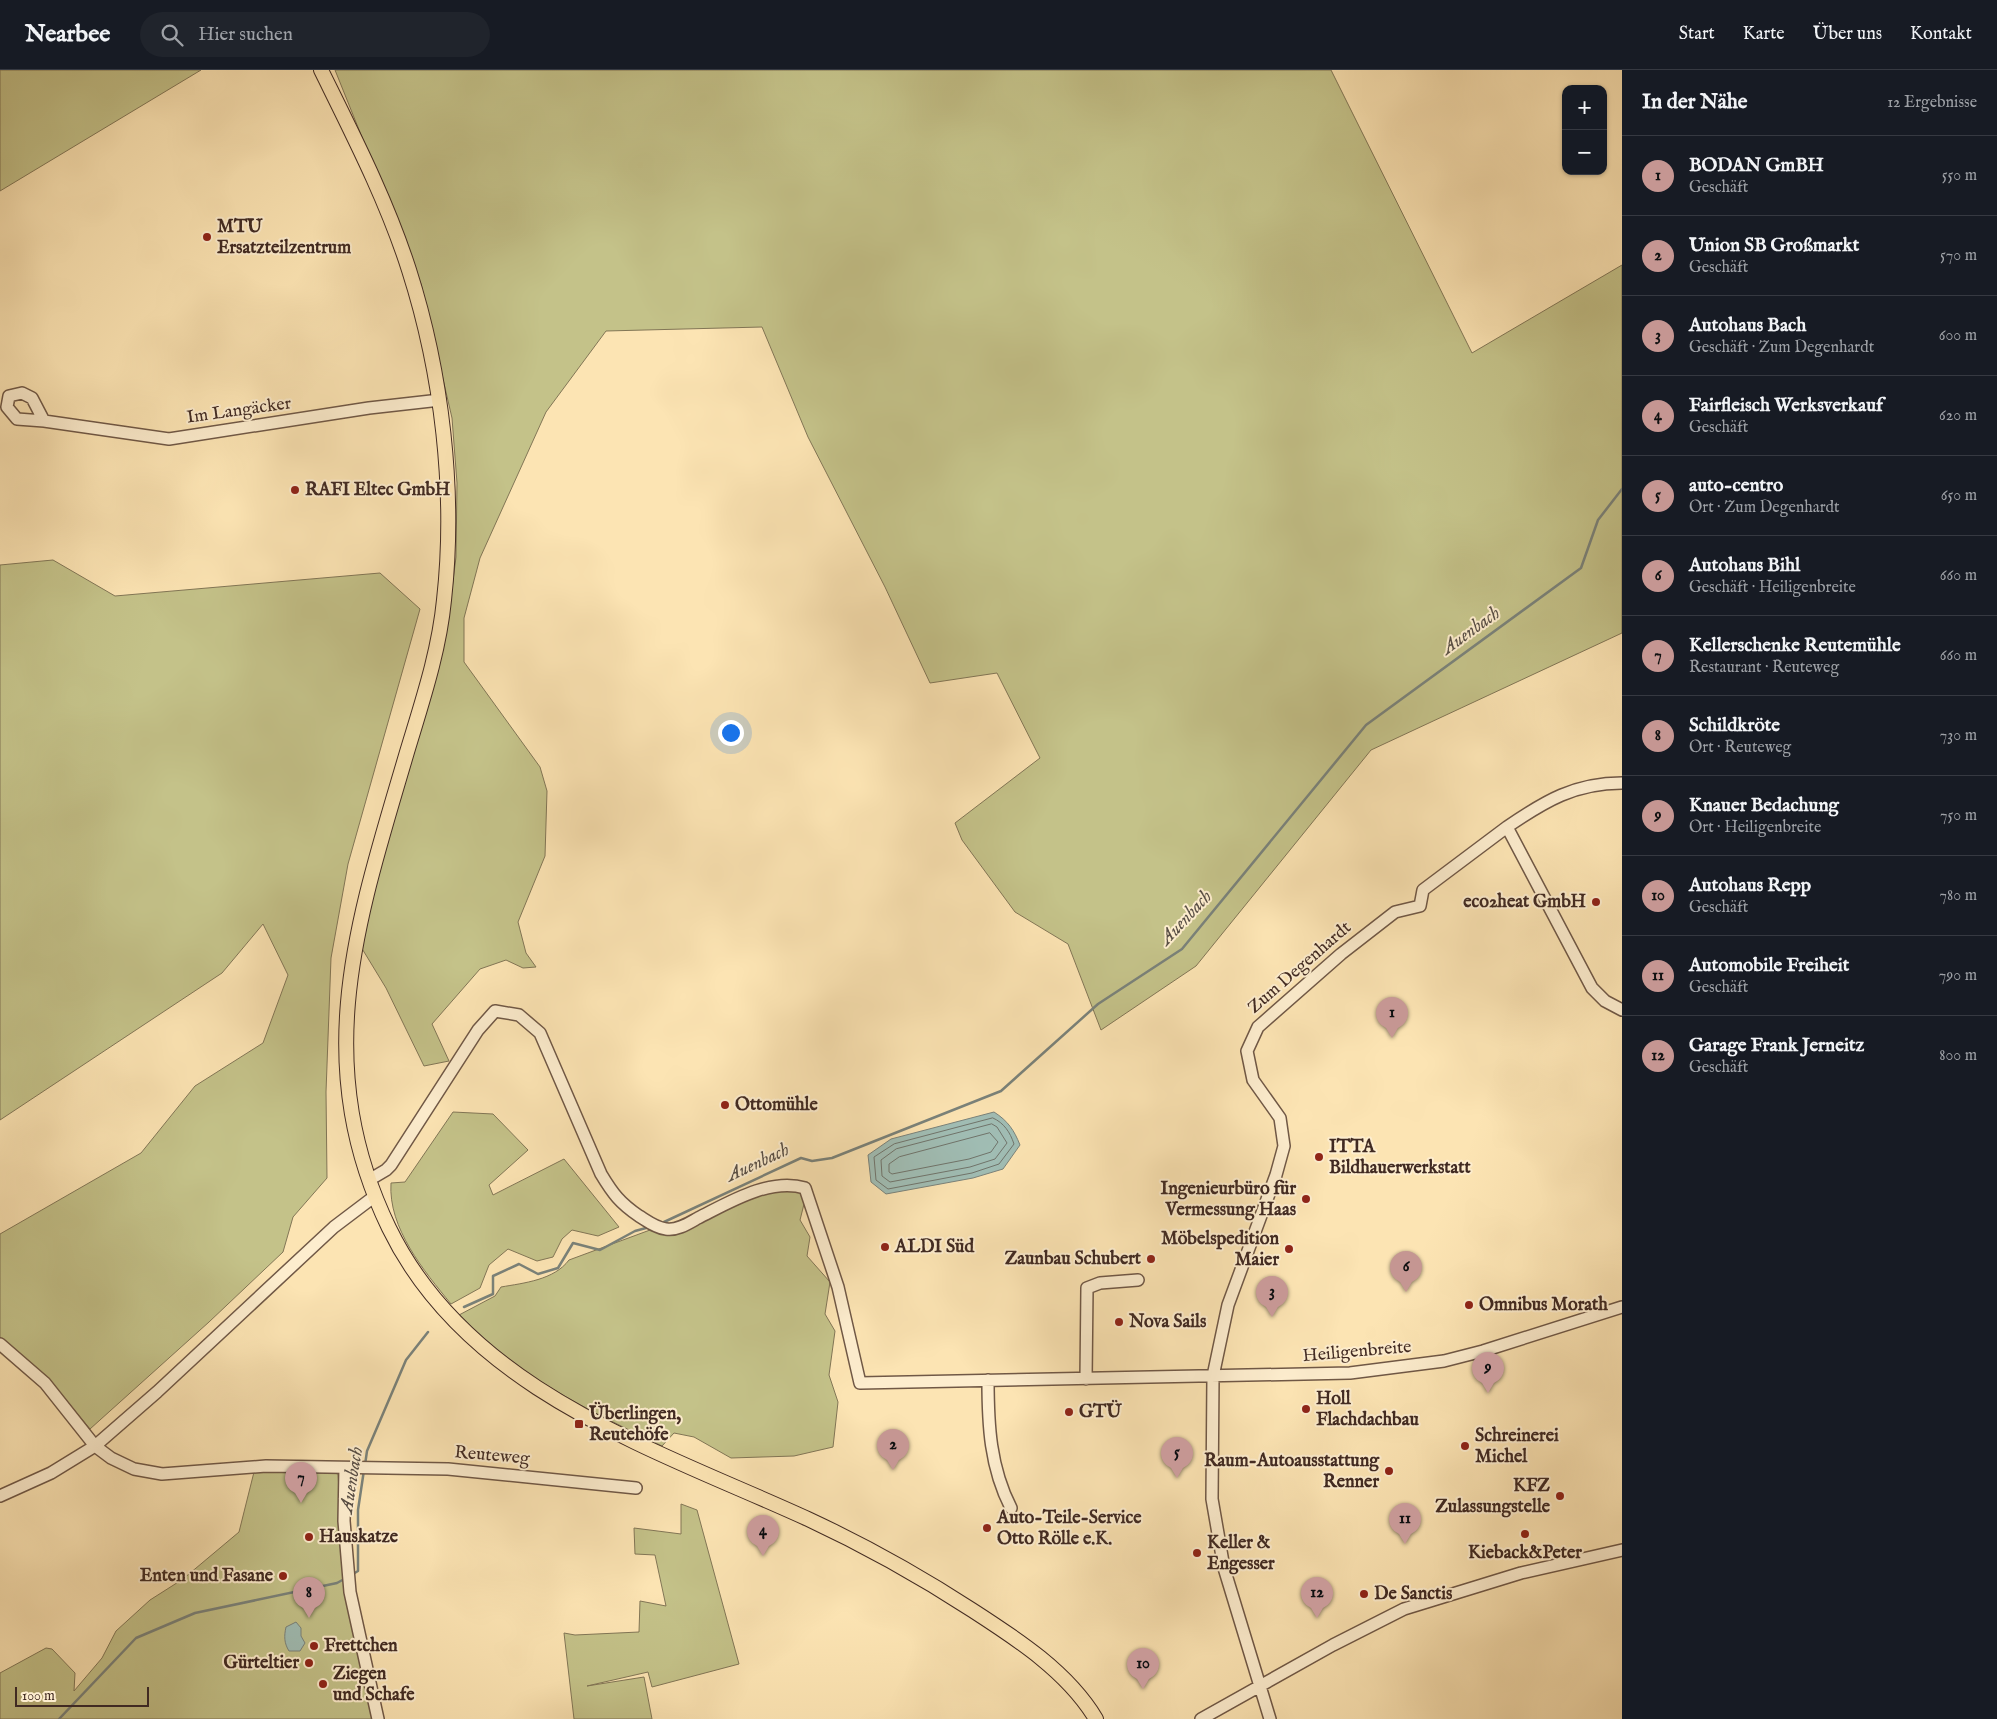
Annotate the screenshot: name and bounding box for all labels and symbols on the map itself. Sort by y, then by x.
place label: MTU Ersatzteilzentrum [217,216,351,260]
marker: MTU Ersatzteilzentrum [201,231,213,243]
street label: Im Langäcker [185,392,293,430]
place label: RAFI Eltec GmbH [305,479,451,502]
marker: RAFI Eltec GmbH [289,484,301,496]
water label: Auenbach [1435,602,1505,661]
your location [718,720,744,746]
water label: Auenbach [1153,885,1218,952]
place label: eco2heat GmbH [1463,891,1587,914]
marker: eco2heat GmbH [1590,896,1602,908]
street label: Zum Degenhardt [1243,917,1357,1019]
pin: 1 [1376,997,1408,1038]
place label: Ottomühle [735,1094,818,1117]
marker: Ottomühle [719,1099,731,1111]
place label: ITTA Bildhauerwerkstatt [1329,1136,1471,1180]
water label: Auenbach [721,1138,793,1189]
marker: ITTA Bildhauerwerkstatt [1313,1151,1325,1163]
place label: Ingenieurbüro für Vermessung Haas [1161,1178,1297,1222]
marker: Ingenieurbüro für Vermessung Haas [1300,1193,1312,1205]
place label: Möbelspedition Maier [1161,1228,1279,1272]
place label: ALDI Süd [894,1236,974,1259]
marker: ALDI Süd [879,1241,891,1253]
marker: Möbelspedition Maier [1283,1243,1295,1255]
place label: Zaunbau Schubert [1005,1248,1142,1271]
pin: 6 [1390,1251,1422,1292]
marker: Zaunbau Schubert [1145,1253,1157,1265]
pin: 3 [1256,1276,1288,1317]
place label: Omnibus Morath [1479,1294,1608,1317]
marker: Omnibus Morath [1463,1299,1475,1311]
place label: Nova Sails [1128,1311,1207,1334]
marker: Nova Sails [1113,1316,1125,1328]
street label: Heiligenbreite [1302,1336,1412,1368]
pin: 9 [1472,1352,1504,1393]
place label: Holl Flachdachbau [1316,1388,1419,1432]
place label: GTÜ [1079,1399,1122,1424]
place label: Überlingen, Reutehöfe [588,1401,681,1447]
marker: Holl Flachdachbau [1300,1403,1312,1415]
marker: GTÜ [1063,1406,1075,1418]
marker: Überlingen, Reutehöfe [573,1418,585,1430]
place label: Schreinerei Michel [1475,1425,1559,1469]
pin: 2 [877,1429,909,1470]
pin: 5 [1161,1437,1193,1478]
marker: Schreinerei Michel [1459,1440,1471,1452]
street label: Reuteweg [453,1441,531,1471]
water label: Auenbach [335,1445,369,1517]
place label: Raum-Autoausstattung Renner [1204,1450,1380,1494]
pin: 7 [285,1462,317,1503]
marker: Raum-Autoausstattung Renner [1383,1465,1395,1477]
place label: KFZ Zulassungstelle [1435,1475,1551,1519]
marker: KFZ Zulassungstelle [1554,1490,1566,1502]
pin: 11 [1389,1503,1421,1544]
place label: Auto-Teile-Service Otto Rölle e.K. [996,1507,1142,1551]
pin: 4 [747,1515,779,1556]
marker: Auto-Teile-Service Otto Rölle e.K. [981,1522,993,1534]
place label: Hauskatze [319,1526,399,1549]
marker: Kieback&Peter [1519,1528,1531,1540]
marker: Hauskatze [303,1531,315,1543]
place label: Keller & Engesser [1207,1532,1275,1576]
place label: Kieback&Peter [1468,1542,1582,1565]
marker: Keller & Engesser [1191,1547,1203,1559]
place label: Enten und Fasane [140,1565,274,1588]
marker: Enten und Fasane [277,1570,289,1582]
pin: 8 [293,1577,325,1618]
pin: 12 [1301,1577,1333,1618]
place label: De Sanctis [1374,1583,1453,1606]
marker: De Sanctis [1358,1588,1370,1600]
place label: Frettchen [324,1635,398,1658]
marker: Frettchen [308,1640,320,1652]
pin: 10 [1127,1648,1159,1689]
place label: Gürteltier [224,1652,299,1675]
marker: Gürteltier [303,1657,315,1669]
place label: Ziegen und Schafe [333,1663,415,1707]
marker: Ziegen und Schafe [317,1678,329,1690]
scale bar [15,1684,149,1707]

